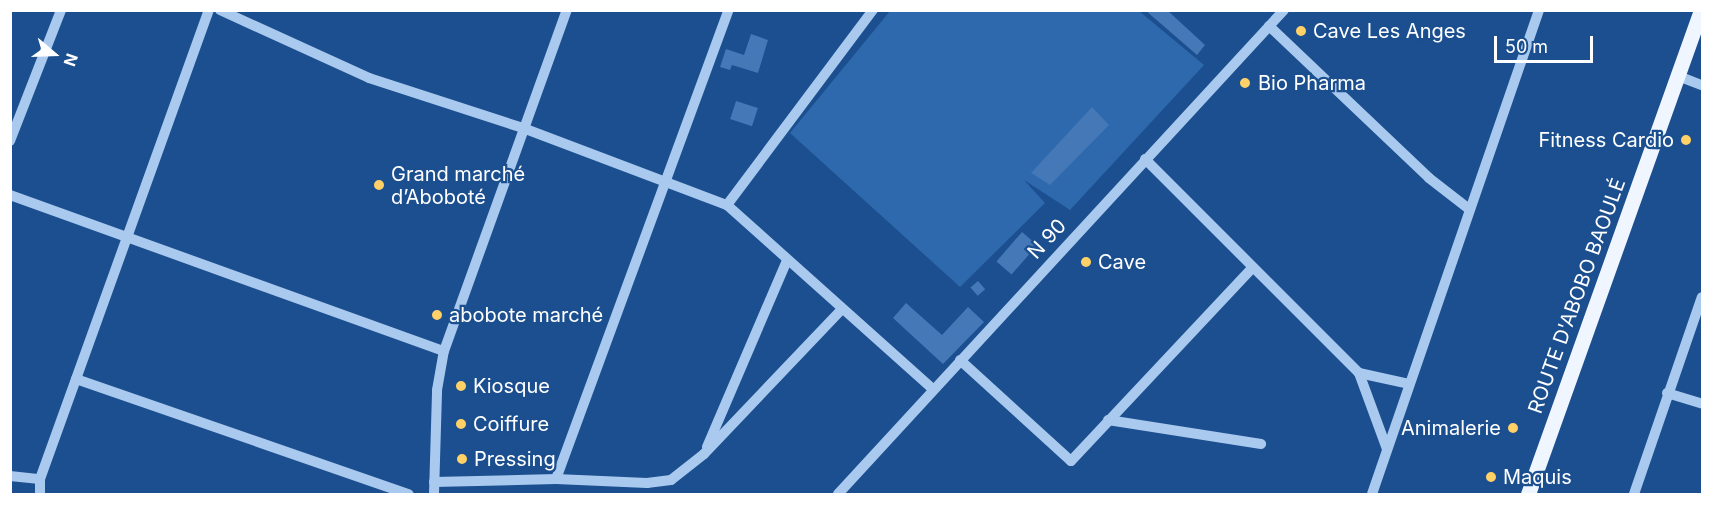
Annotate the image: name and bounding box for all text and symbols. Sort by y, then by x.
place label: Cave Les Anges [1313,19,1466,43]
north arrow [24,24,84,84]
marker: Cave Les Anges [1294,24,1308,38]
scale bar [1497,24,1596,62]
text: 50 m [1505,36,1548,57]
text: N [60,51,82,69]
place label: Bio Pharma [1258,71,1366,95]
marker: Bio Pharma [1236,74,1254,92]
place label: Fitness Cardio [1538,128,1674,152]
marker: Fitness Cardio [1679,133,1693,147]
place label: Grand marché d’Aboboté [391,162,525,209]
street label: ROUTE D'ABOBO BAOULÉ [1523,175,1631,417]
marker: Grand marché d’Aboboté [372,178,386,192]
street label: N 90 [1023,214,1071,264]
place label: Cave [1098,250,1146,274]
marker: Cave [1079,255,1093,269]
place label: abobote marché [449,303,603,327]
marker: abobote marché [430,308,444,322]
place label: Kiosque [473,374,550,398]
marker: Kiosque [454,379,468,393]
place label: Coiffure [473,412,549,436]
place label: Animalerie [1401,416,1501,440]
marker: Coiffure [454,417,468,431]
marker: Animalerie [1506,421,1520,435]
place label: Pressing [474,447,556,471]
marker: Pressing [455,452,469,466]
place label: Maquis [1503,465,1572,489]
marker: Maquis [1484,470,1498,484]

